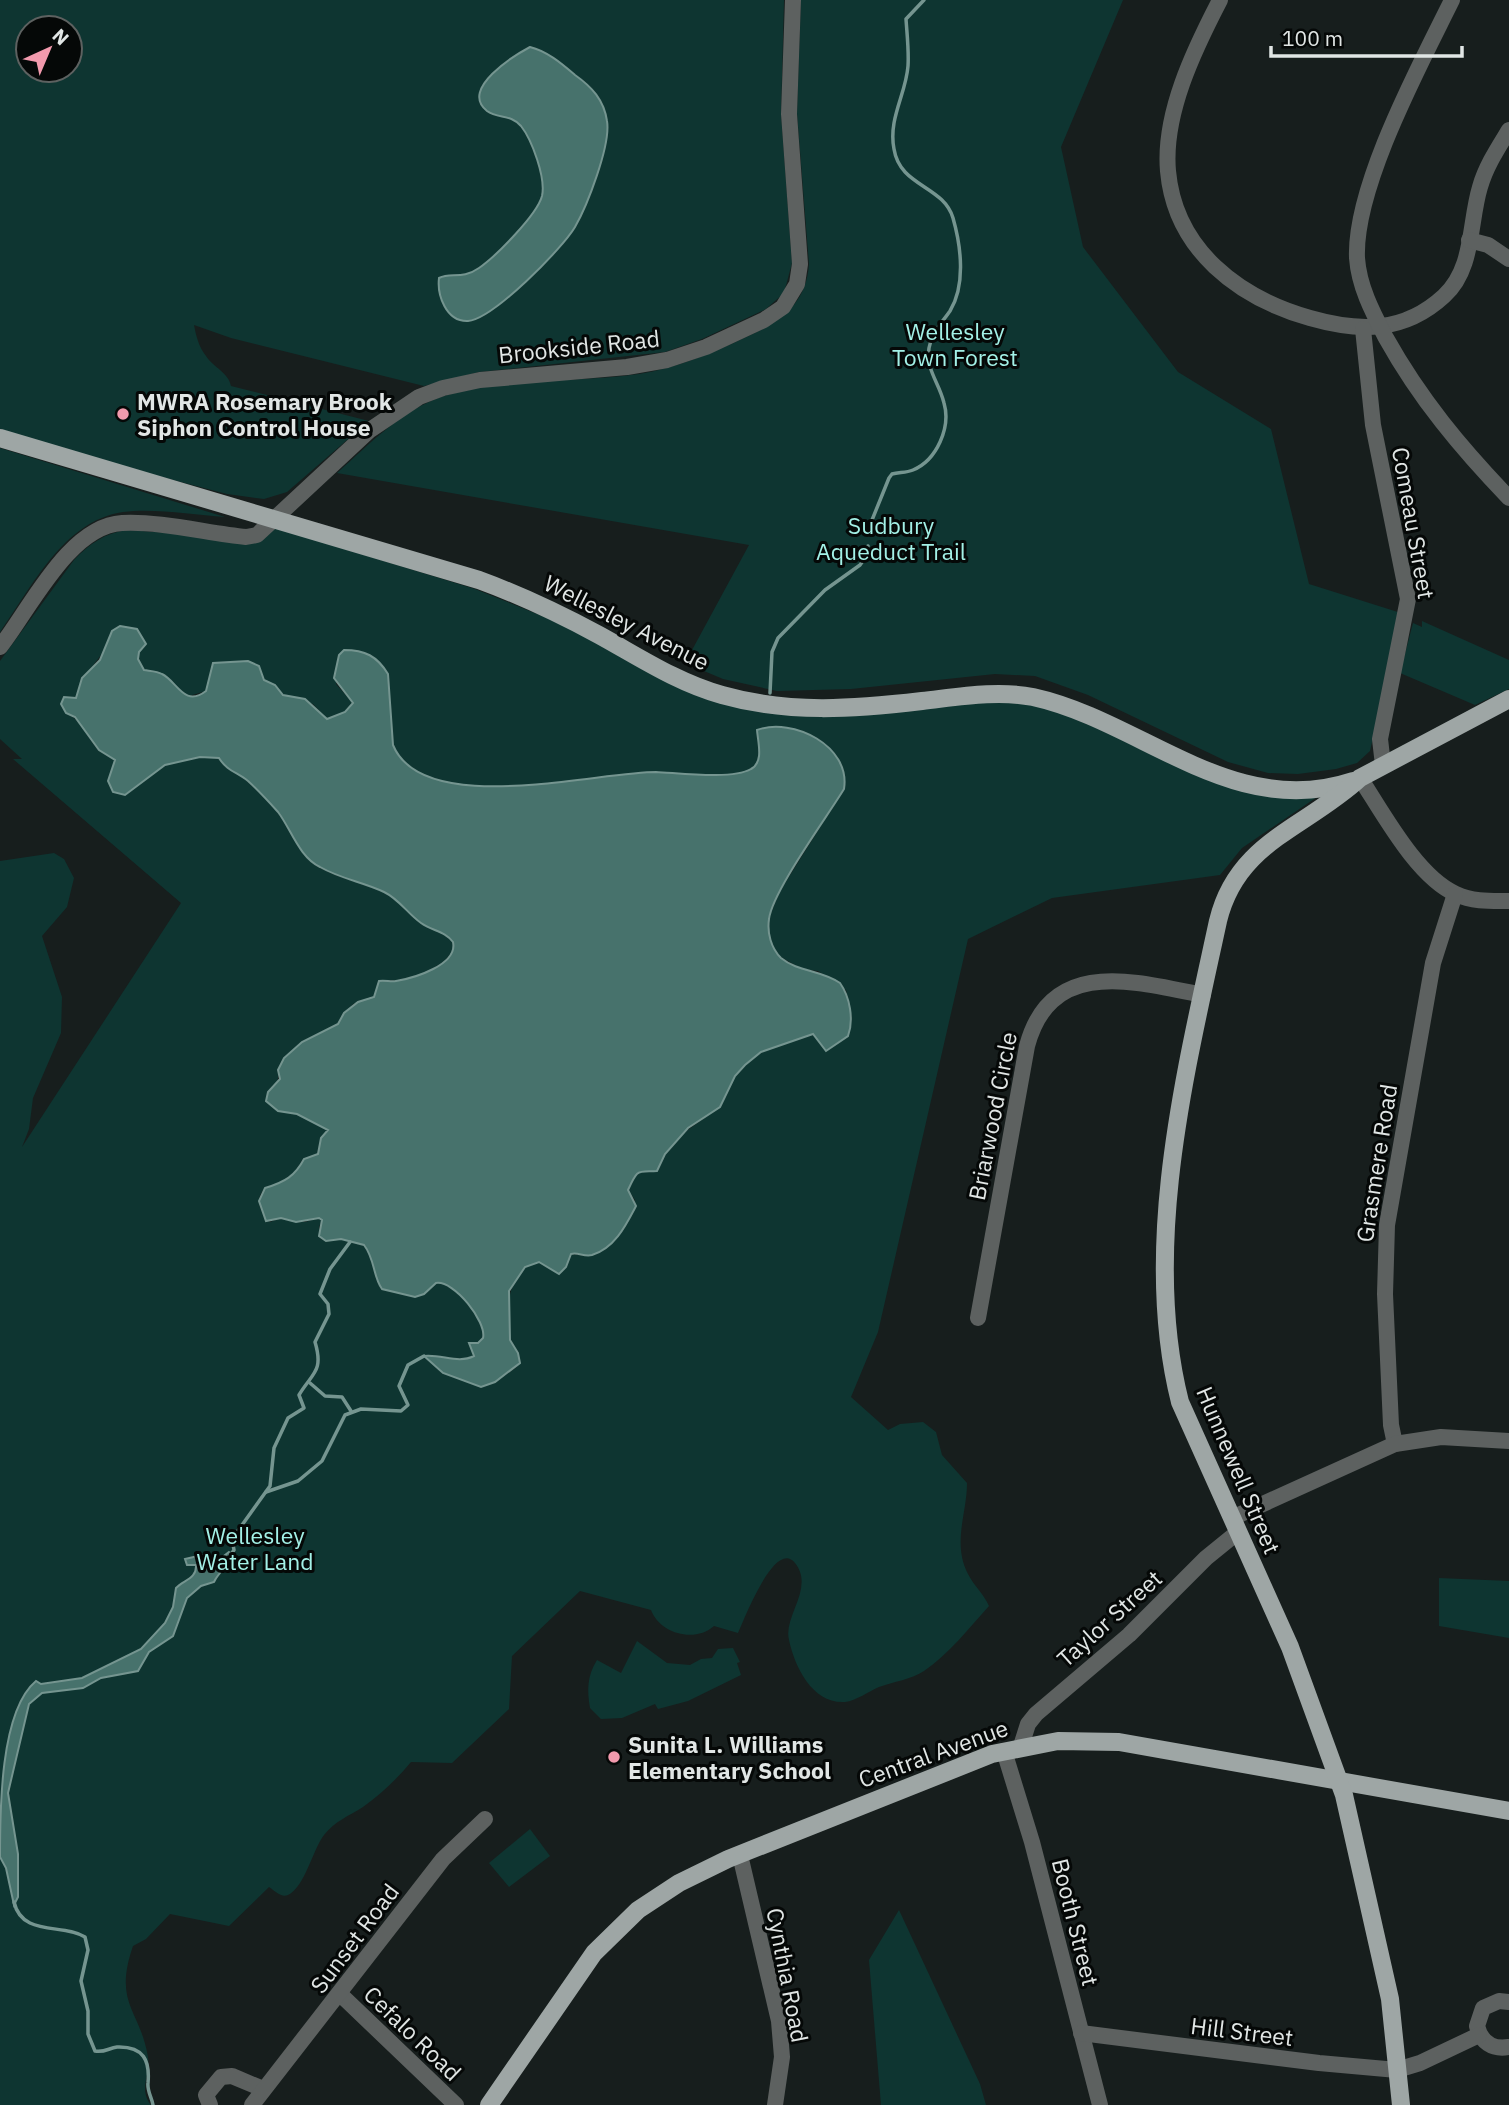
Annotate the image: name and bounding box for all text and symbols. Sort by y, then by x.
north arrow [14,14,84,84]
scale bar [1271,14,1462,58]
text: N [48,23,74,50]
text: 100 m [1282,24,1343,52]
park label: Wellesley Town Forest [892,316,1018,372]
street label: Brookside Road [497,323,661,369]
place label: MWRA Rosemary Brook Siphon Control House [137,386,393,442]
marker: MWRA Rosemary Brook Siphon Control House [115,406,131,422]
street label: Comeau Street [1386,445,1442,601]
park label: Sudbury Aqueduct Trail [816,510,966,566]
street label: Wellesley Avenue [539,567,715,677]
street label: Briarwood Circle [961,1029,1023,1203]
street label: Grasmere Road [1349,1082,1403,1244]
street label: Hunnewell Street [1190,1382,1288,1558]
park label: Wellesley Water Land [196,1520,314,1576]
street label: Taylor Street [1050,1563,1168,1673]
street label: Central Avenue [854,1712,1012,1794]
place label: Sunita L. Williams Elementary School [628,1729,831,1785]
marker: Sunita L. Williams Elementary School [606,1749,622,1765]
street label: Booth Street [1046,1855,1106,1989]
street label: Sunset Road [303,1877,405,1999]
street label: Cynthia Road [760,1905,816,2045]
street label: Cefalo Road [358,1979,468,2087]
street label: Hill Street [1189,2010,1295,2052]

